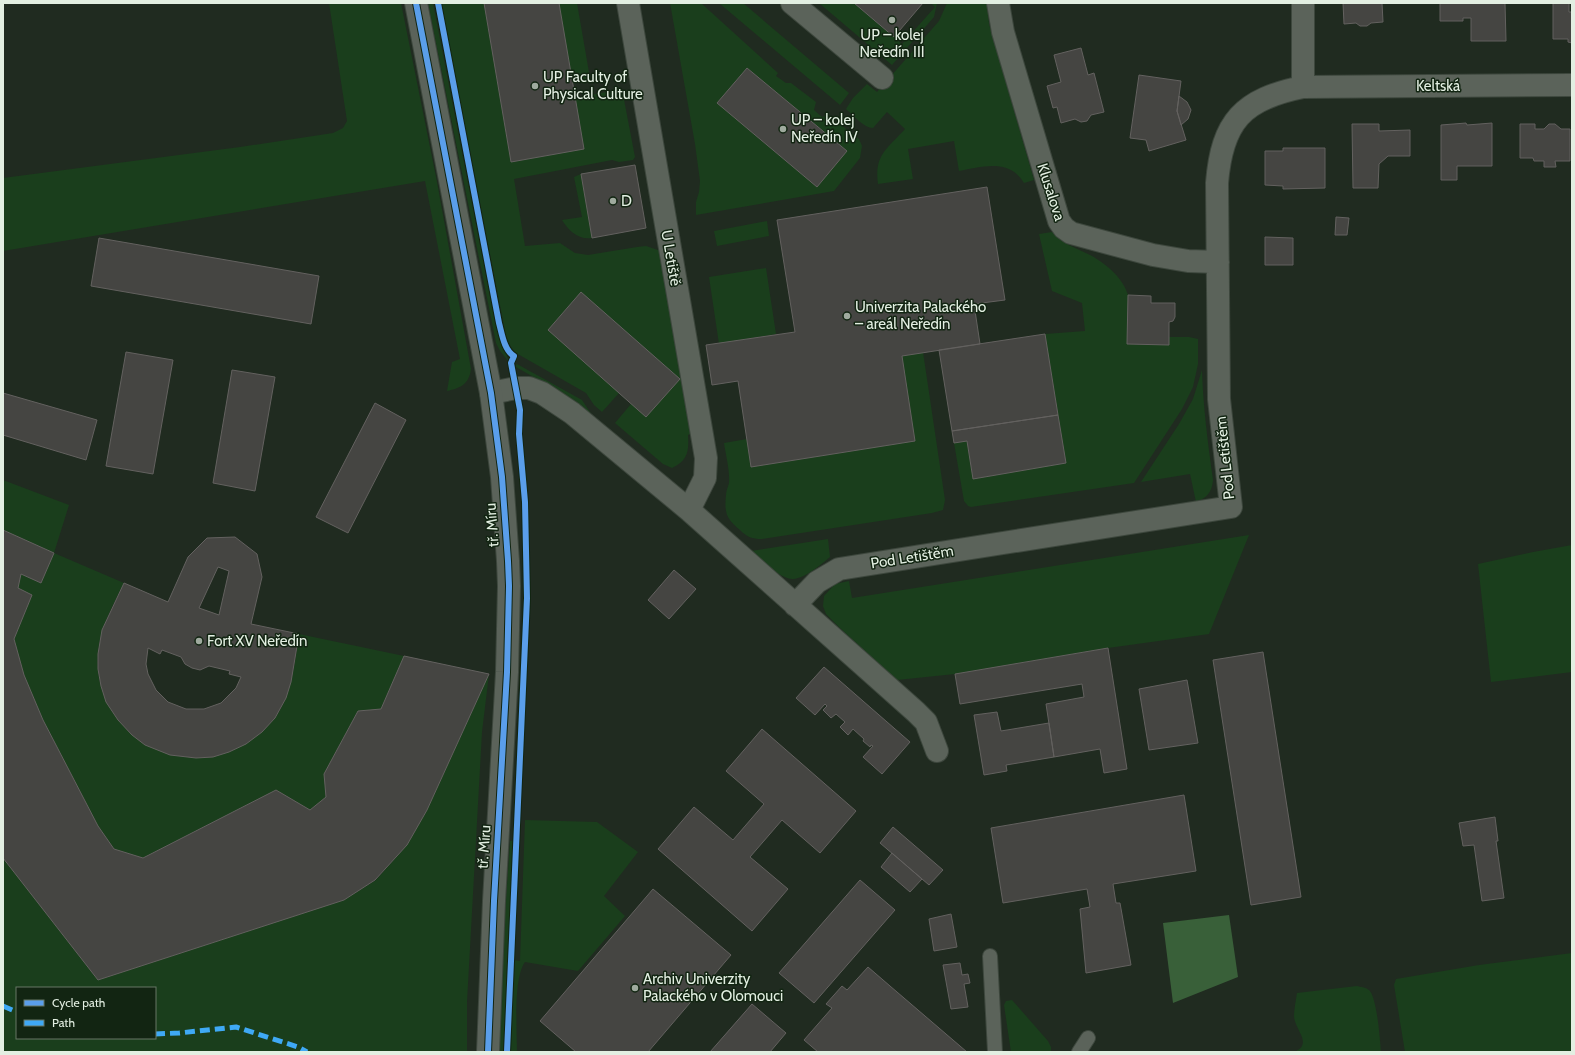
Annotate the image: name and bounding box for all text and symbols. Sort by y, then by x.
marker: UP – kolej Neředín III [887,15,897,25]
place label: UP – kolej Neředín III [859,26,925,61]
place label: UP Faculty of Physical Culture [543,68,643,103]
street label: Keltská [1416,77,1461,95]
marker: UP Faculty of Physical Culture [530,81,540,91]
place label: UP – kolej Neředín IV [791,111,859,146]
marker: UP – kolej Neředín IV [778,124,788,134]
street label: Klusalova [1033,161,1069,224]
place label: D [621,192,632,210]
marker: D [608,196,618,206]
street label: U Letiště [657,229,685,288]
place label: Univerzita Palackého – areál Neředín [855,298,986,333]
marker: Univerzita Palackého – areál Neředín [842,311,852,321]
street label: Pod Letištěm [1212,415,1238,501]
street label: tř. Míru [481,502,503,548]
street label: Pod Letištěm [869,542,955,572]
place label: Fort XV Neředín [207,632,307,650]
marker: Fort XV Neředín [194,636,204,646]
street label: tř. Míru [473,824,495,870]
place label: Archiv Univerzity Palackého v Olomouci [643,970,783,1005]
marker: Archiv Univerzity Palackého v Olomouci [630,983,640,993]
legend [16,987,156,1039]
text: Cycle path [52,995,105,1010]
text: Path [52,1015,75,1030]

